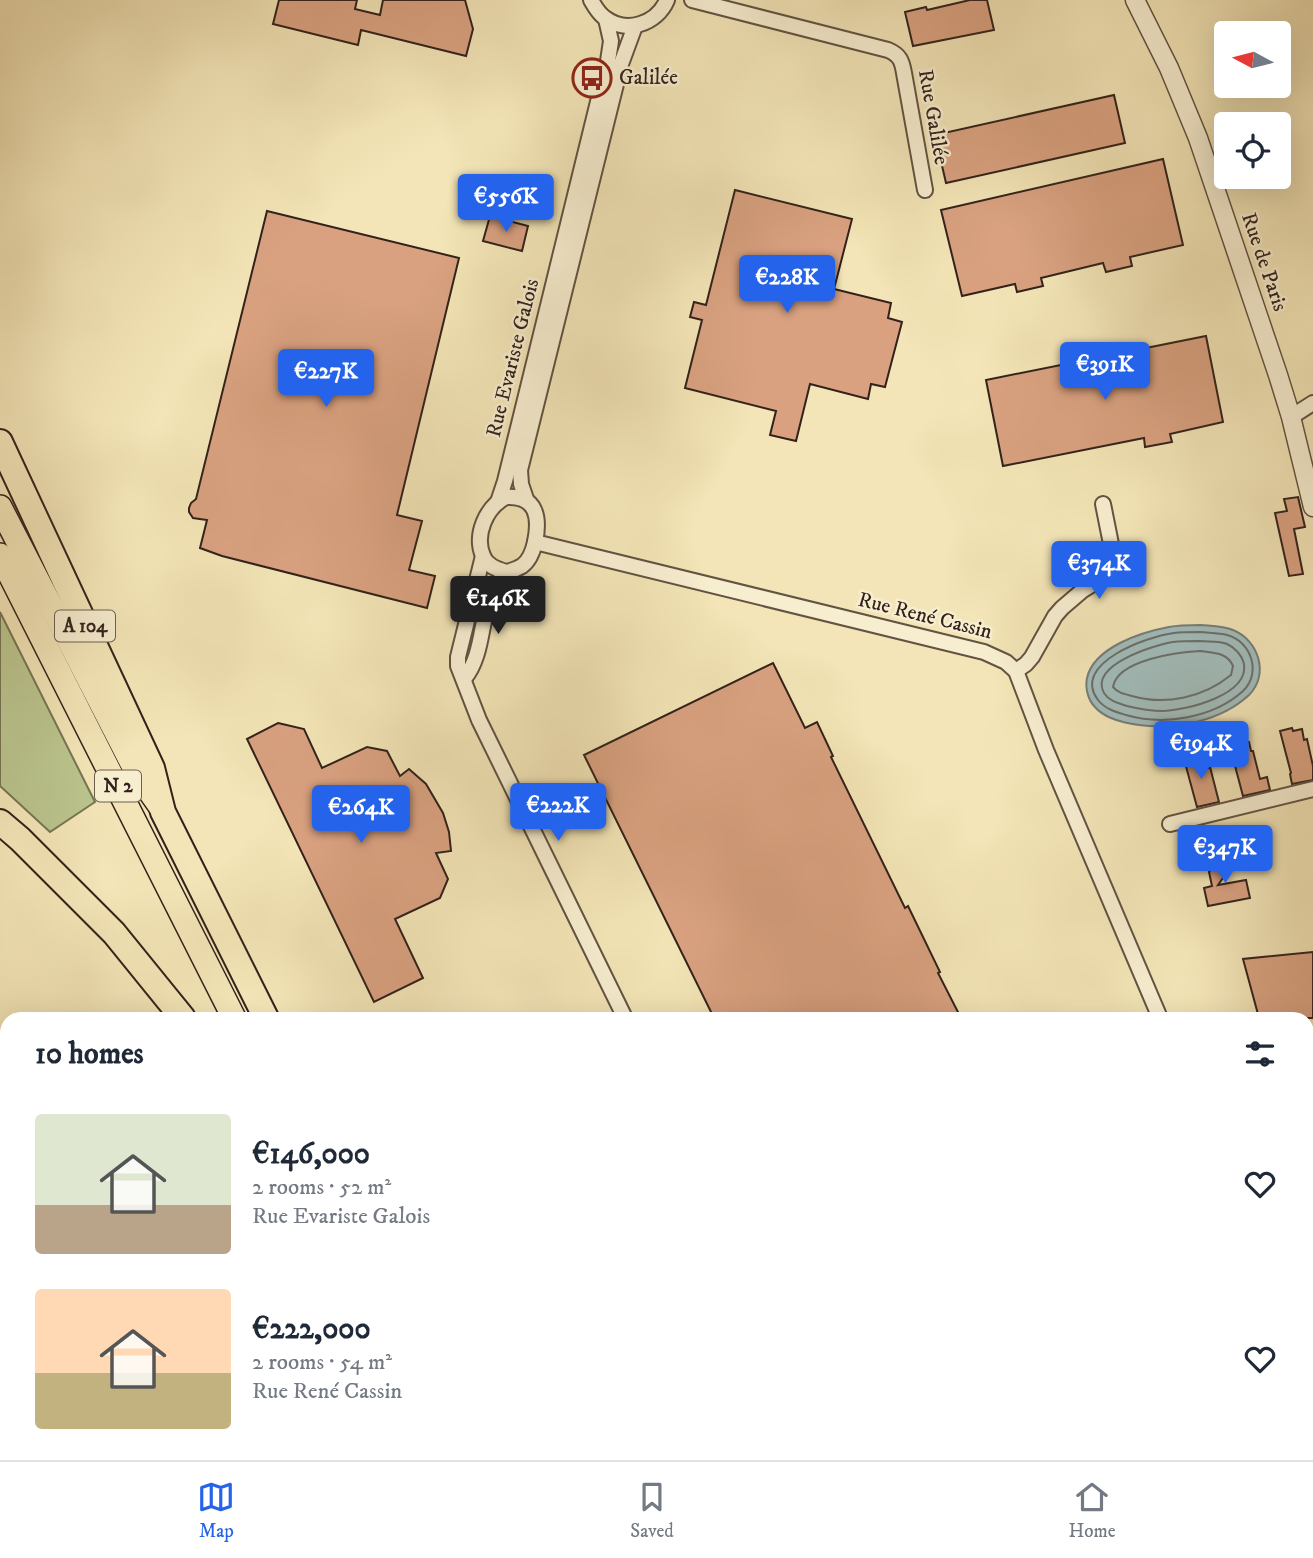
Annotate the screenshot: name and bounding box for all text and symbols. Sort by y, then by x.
north arrow [1214,21,1292,98]
map controls [1214,21,1291,189]
bus stop icon: Galilée [571,57,613,99]
place label: Galilée [619,65,678,91]
street label: Rue Galilée [912,67,954,167]
button: locate [1214,112,1291,189]
pin: €556K [457,174,555,234]
text: €556K [474,182,538,211]
street label: Rue de Paris [1235,209,1293,315]
pin: €228K [738,256,836,315]
text: €228K [755,263,819,292]
street label: Rue Evariste Galois [481,276,545,440]
pin: €391K [1056,342,1154,402]
pin: €227K [277,350,375,409]
text: €391K [1076,350,1134,379]
text: €227K [294,357,358,386]
pin: €374K [1050,542,1148,601]
text: €374K [1067,549,1131,578]
pin: €146K [449,576,547,636]
text: €146K [466,584,530,613]
street label: Rue René Cassin [855,587,995,645]
road number: A 104 [55,610,115,642]
pin: €194K [1152,722,1250,781]
text: €194K [1170,729,1232,758]
road number: N 2 [95,771,141,802]
pin: €222K [509,784,607,843]
pin: €264K [312,786,410,845]
text: €222K [526,791,590,820]
text: €264K [328,793,394,822]
pin: €347K [1176,826,1274,885]
text: €347K [1194,833,1256,862]
icon: filters [1241,1035,1279,1073]
text: 10 homes [35,1036,144,1073]
text: €146,000 [252,1136,370,1173]
icon: home [91,1142,175,1226]
icon: heart [1241,1165,1279,1203]
text: 2 rooms · 52 m² [252,1173,391,1202]
text: Rue Evariste Galois [252,1202,430,1231]
text: €222,000 [252,1311,371,1348]
icon: home [91,1317,175,1401]
icon: heart [1241,1340,1279,1378]
text: 2 rooms · 54 m² [252,1348,392,1377]
text: Rue René Cassin [252,1377,402,1406]
tab: Map [197,1478,235,1543]
tab: Saved [630,1478,674,1543]
tab: Home [1069,1478,1116,1543]

